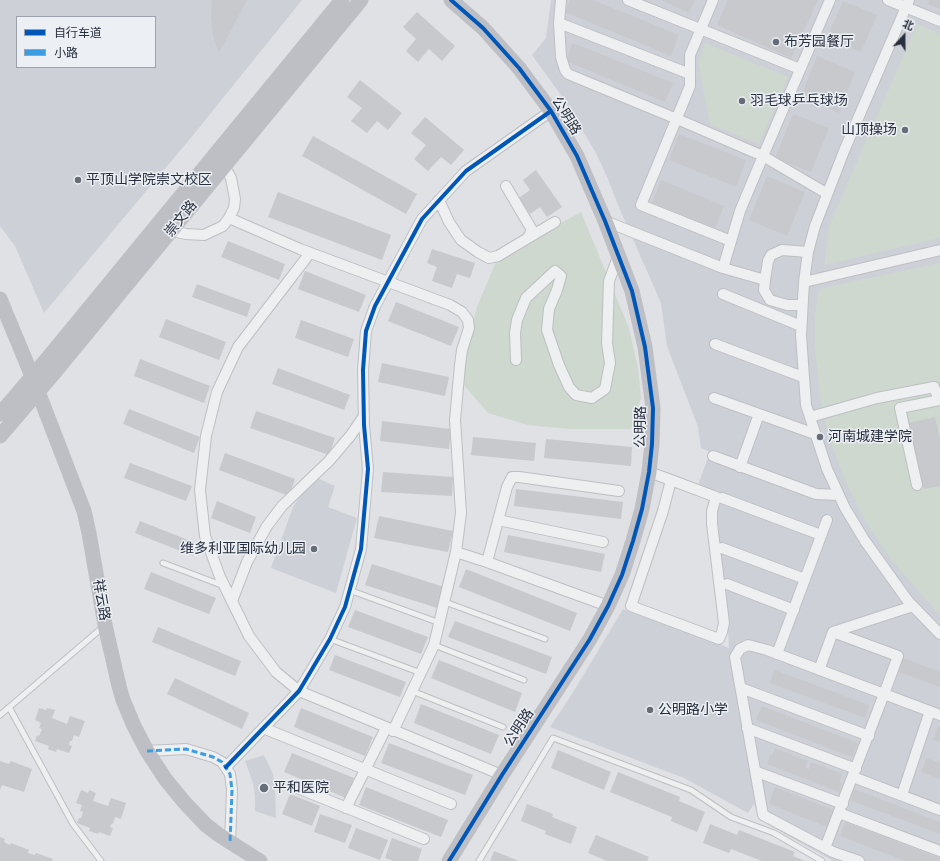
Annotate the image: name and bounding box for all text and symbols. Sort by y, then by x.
text: 北 [901,15,916,33]
legend [16,16,156,68]
north arrow [884,16,924,56]
text: 自行车道 [54,24,102,41]
place label: 布芳园餐厅 [784,34,854,50]
marker: 布芳园餐厅 [771,37,781,47]
text: 小路 [54,44,78,61]
place label: 羽毛球乒乓球场 [750,93,848,109]
street label: 公明路 [548,94,584,138]
marker: 羽毛球乒乓球场 [737,96,747,106]
place label: 山顶操场 [841,122,897,138]
marker: 山顶操场 [900,125,910,135]
place label: 平顶山学院崇文校区 [86,172,212,188]
marker: 平顶山学院崇文校区 [73,175,83,185]
street label: 崇文路 [161,197,201,241]
street label: 公明路 [632,406,650,448]
place label: 河南城建学院 [828,429,912,445]
marker: 河南城建学院 [815,432,825,442]
place label: 维多利亚国际幼儿园 [180,541,306,557]
marker: 维多利亚国际幼儿园 [309,544,319,554]
street label: 祥云路 [89,578,113,622]
place label: 公明路小学 [658,702,728,718]
marker: 公明路小学 [645,705,655,715]
street label: 公明路 [501,706,537,750]
place label: 平和医院 [273,780,329,796]
marker: 平和医院 [258,782,270,794]

